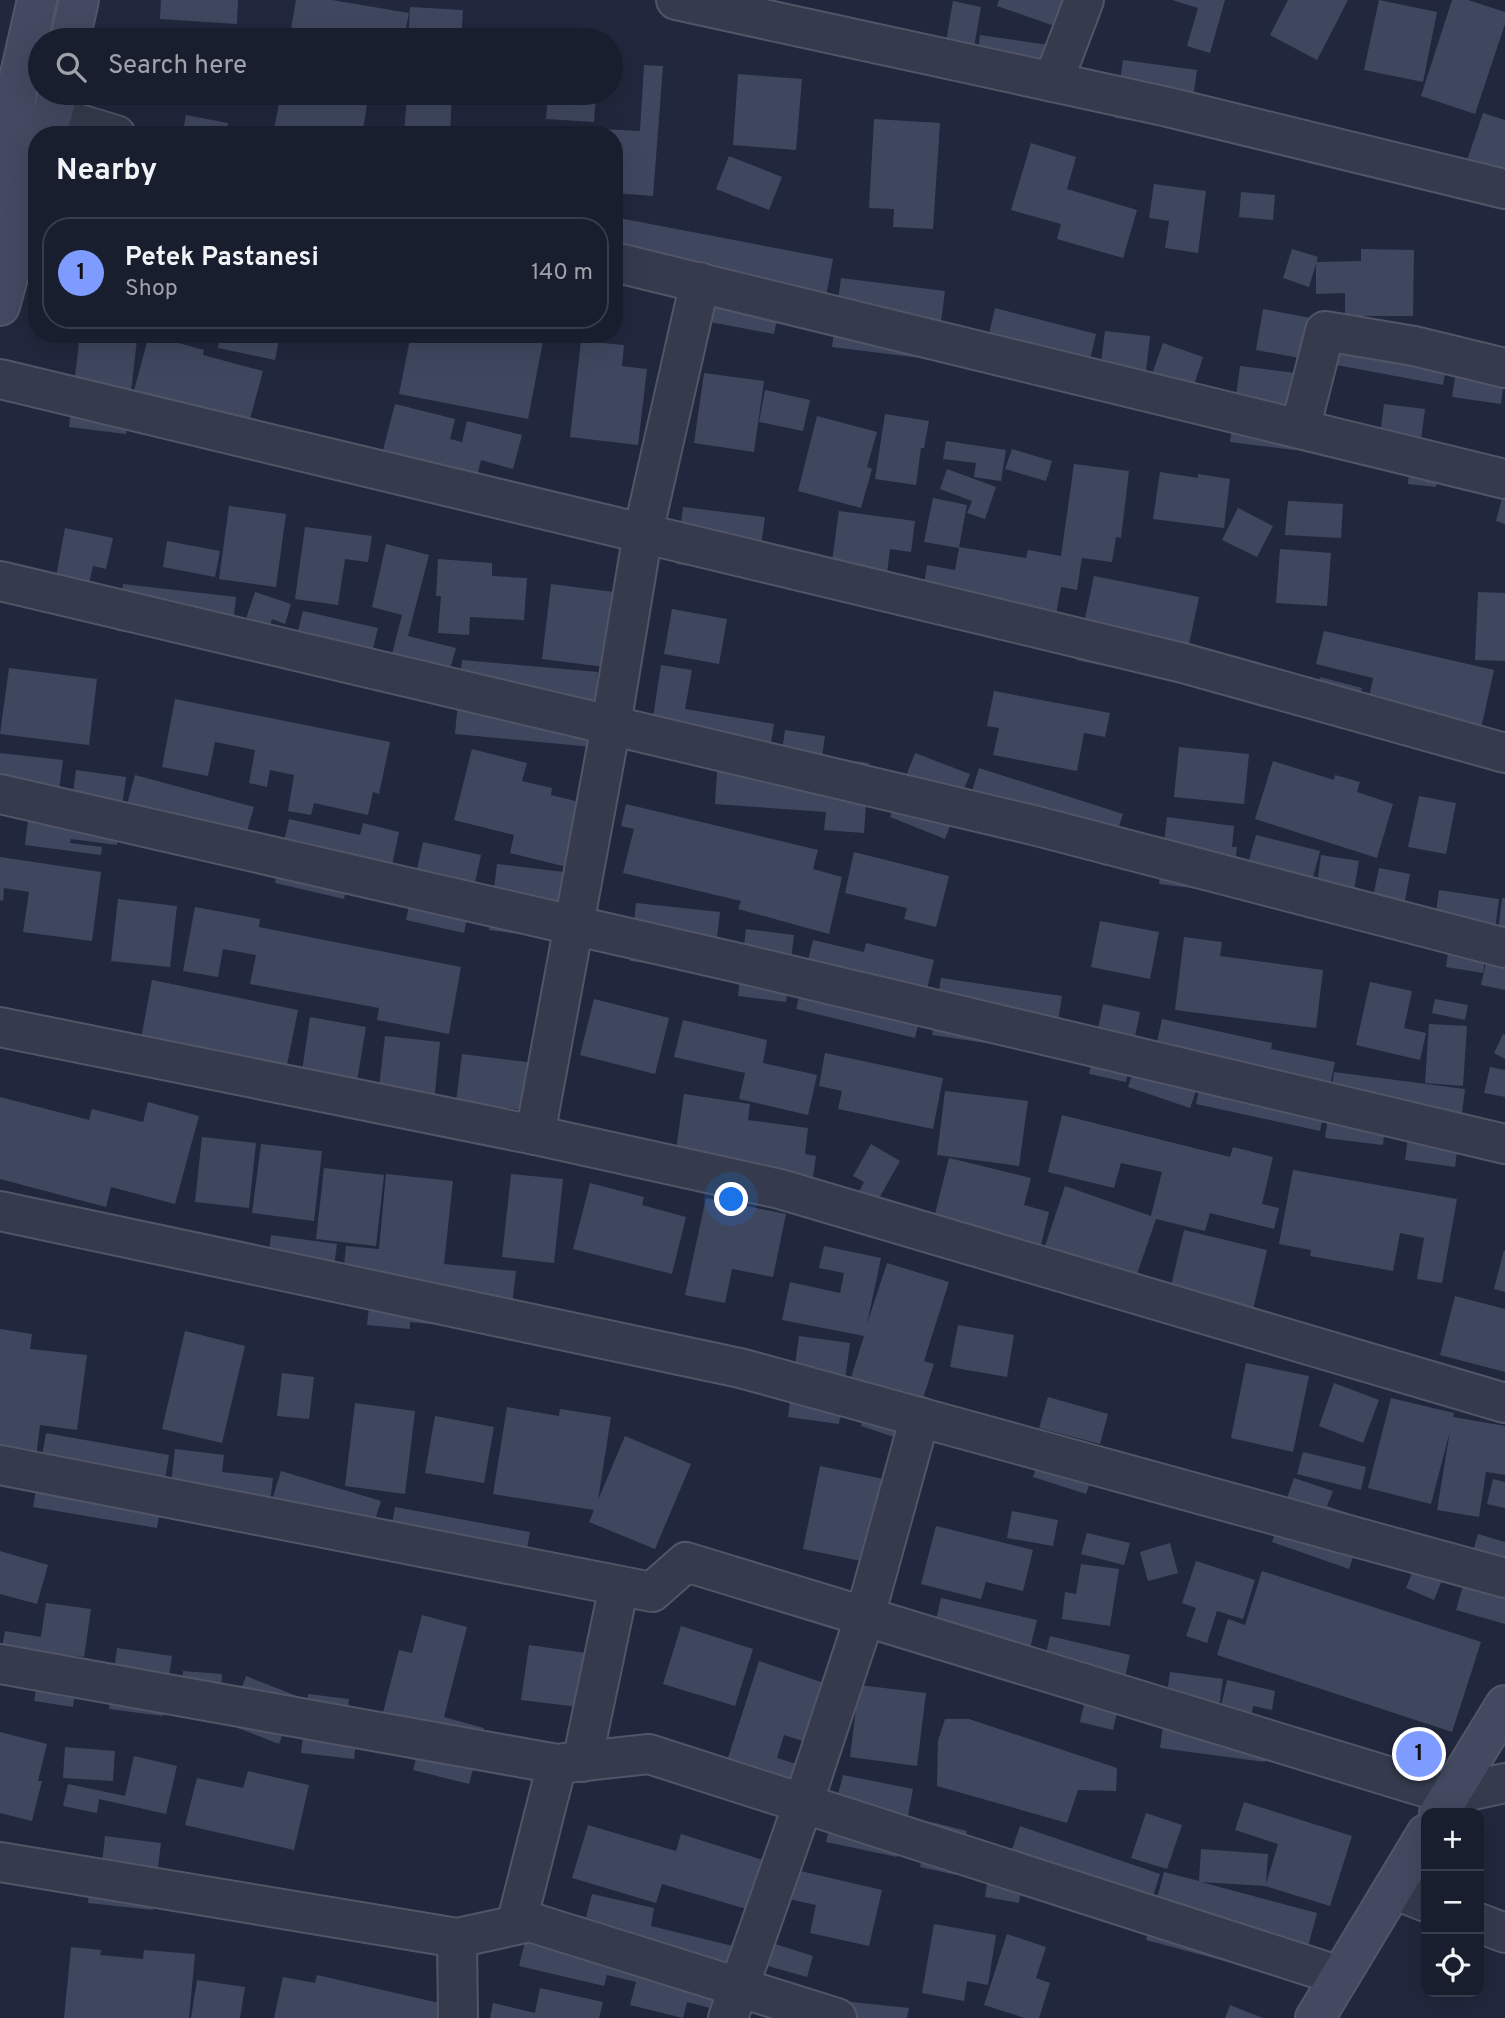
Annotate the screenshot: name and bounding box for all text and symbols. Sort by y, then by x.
search box [28,28,623,105]
icon: search [52,48,90,86]
text: Search here [108,50,247,83]
text: Nearby [56,153,157,190]
text: Petek Pastanesi [125,242,319,275]
text: 1 [76,259,86,288]
text: 140 m [531,259,593,288]
text: Shop [125,275,178,304]
your location [714,1182,748,1216]
pin: 1 [1396,1728,1442,1780]
map controls [1421,1808,1484,1997]
button: + [1421,1808,1484,1871]
button: − [1421,1871,1484,1934]
button: locate [1421,1934,1484,1997]

